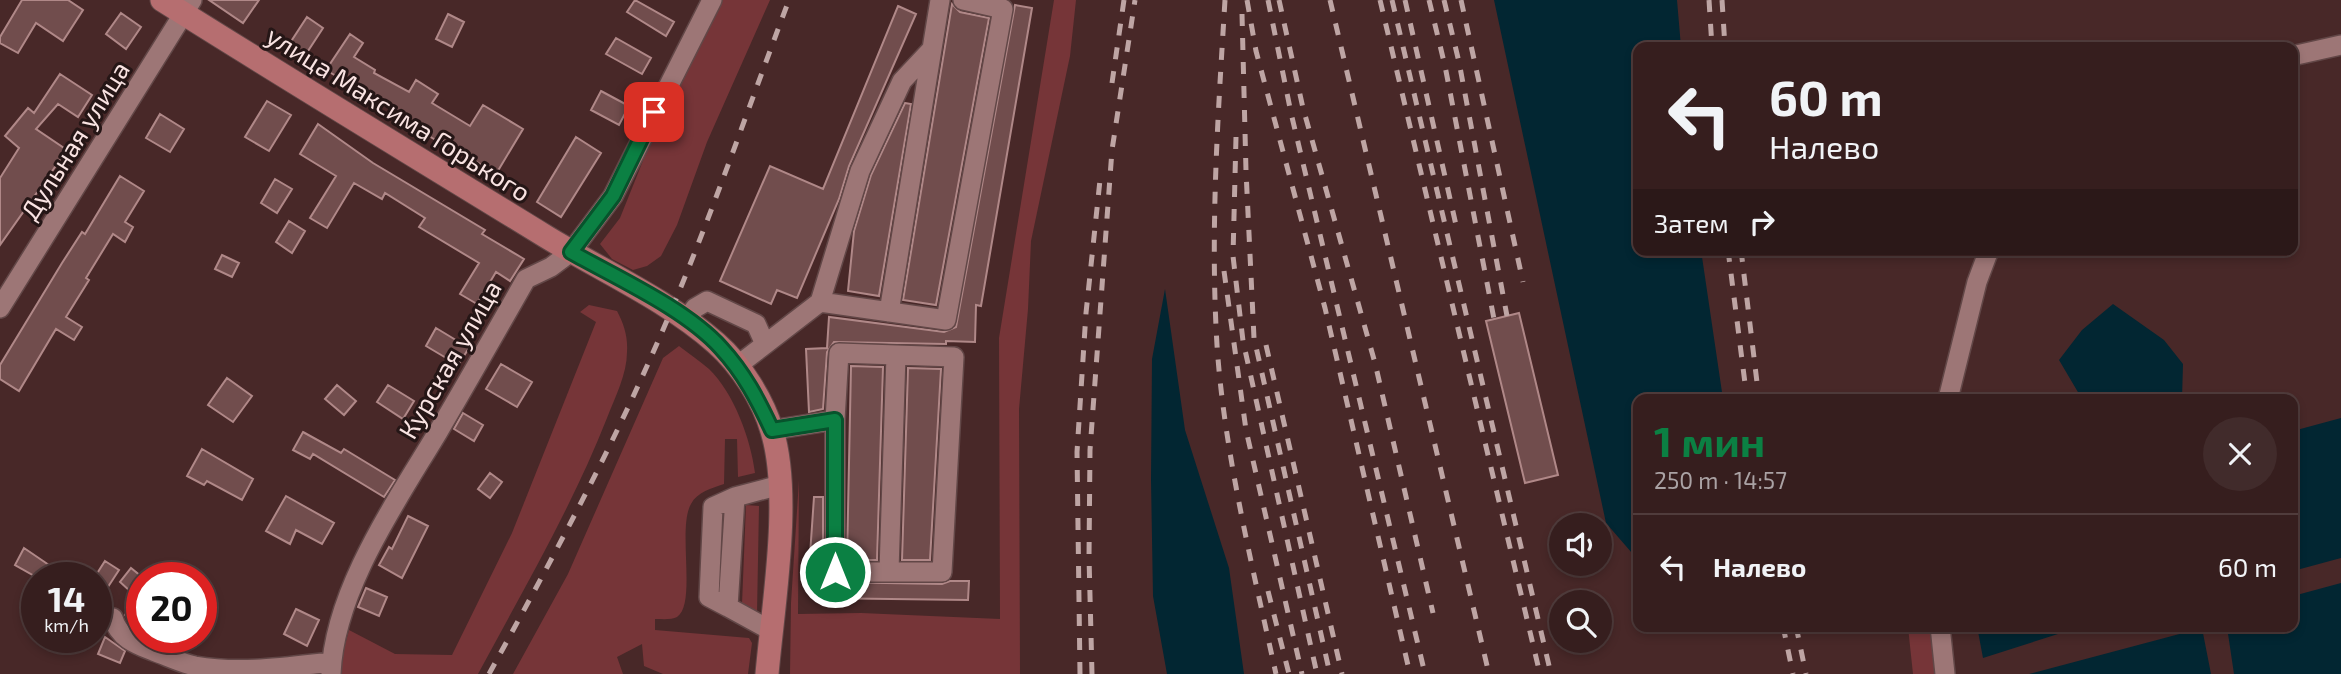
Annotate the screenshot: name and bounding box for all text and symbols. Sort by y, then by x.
street label: улица Максима Горького [261,19,537,208]
street label: Дульная улица [13,55,136,225]
text: 60 m [1769,67,1883,126]
icon: left [1654,70,1745,161]
pin [624,82,684,142]
icon: arrive [635,93,673,131]
text: Налево [1769,127,1879,165]
icon: right [1743,203,1781,241]
text: Затем [1654,207,1729,238]
street label: Курская улица [391,274,508,444]
text: 1 мин [1654,415,1765,465]
button: close [2203,417,2277,491]
text: 250 m · 14:57 [1654,466,1787,494]
map controls [1549,513,1612,653]
button: sound [1549,513,1612,576]
position arrow [798,535,872,609]
icon: left [1654,548,1692,586]
text: Налево [1713,551,1806,582]
text: 60 m [2218,551,2277,582]
speed limit sign: 20 [126,562,217,653]
text: 14 [48,577,85,619]
button: search [1549,590,1612,653]
text: km/h [44,614,89,636]

